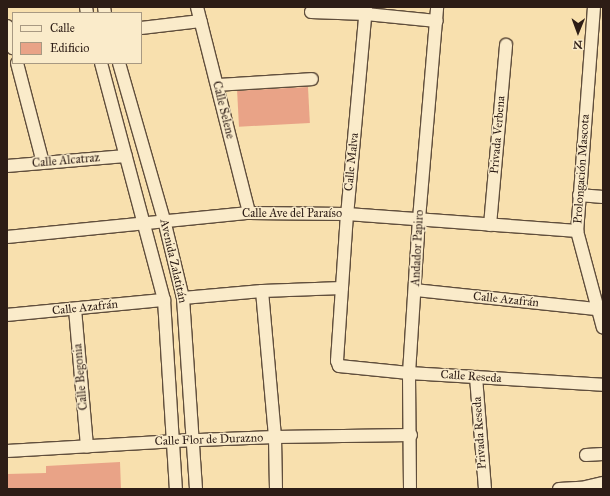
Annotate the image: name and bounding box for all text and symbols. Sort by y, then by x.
legend [12,12,142,64]
north arrow [558,12,598,52]
text: Calle [50,21,75,35]
text: N [573,38,583,51]
text: Edificio [50,41,89,55]
street label: Calle Selene [209,80,237,140]
street label: Privada Verbena [487,95,509,175]
street label: Prolongación Mascota [571,114,593,224]
street label: Calle Malva [342,132,362,192]
street label: Calle Alcatraz [31,151,101,171]
street label: Calle Ave del Paraíso [242,207,342,221]
street label: Andador Papiro [409,209,427,287]
street label: Avenida Zalatitán [156,218,190,304]
street label: Calle Azafrán [472,289,540,311]
street label: Calle Azafrán [51,297,119,319]
street label: Calle Begonia [71,343,91,411]
street label: Calle Reseda [440,368,502,386]
street label: Privada Reseda [470,396,490,470]
street label: Calle Flor de Durazno [154,431,264,449]

